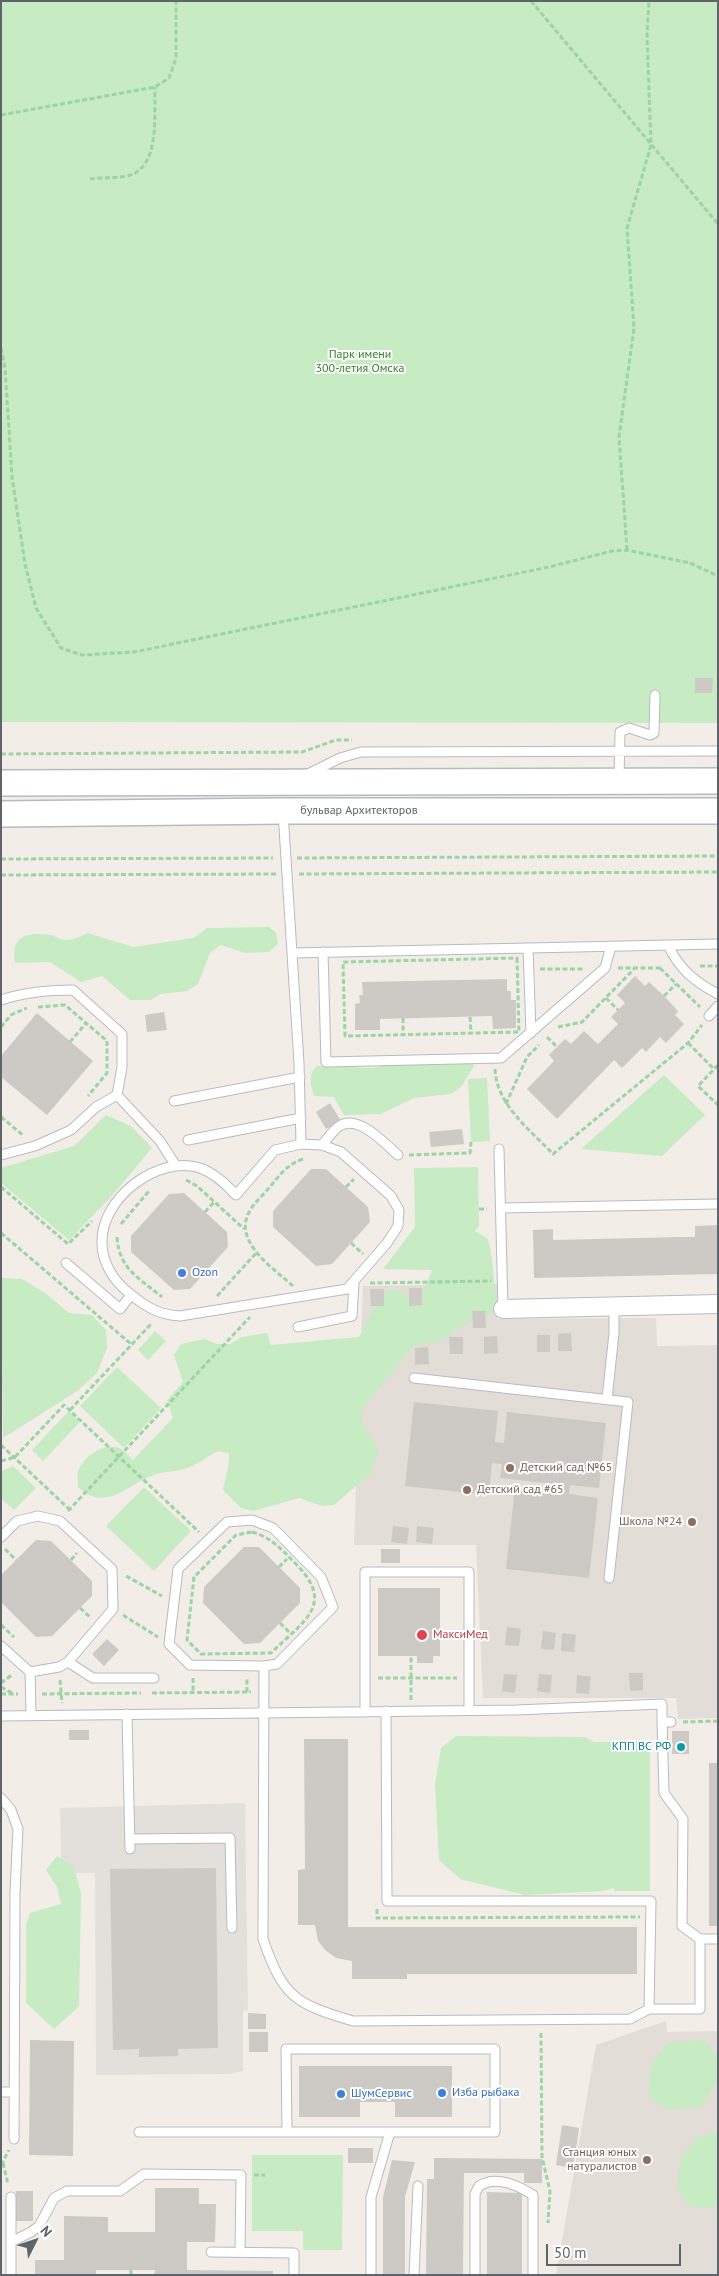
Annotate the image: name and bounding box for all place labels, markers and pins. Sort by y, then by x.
place label: Ozon [192,1266,218,1280]
marker: Ozon [176,1267,188,1279]
place label: Детский сад №65 [520,1461,612,1475]
marker: Детский сад №65 [504,1462,516,1474]
place label: Детский сад #65 [477,1483,564,1497]
marker: Детский сад #65 [461,1484,473,1496]
place label: Школа №24 [619,1515,682,1529]
marker: Школа №24 [686,1516,698,1528]
marker: МаксиМед [415,1628,429,1642]
place label: МаксиМед [433,1628,488,1642]
place label: КПП ВС РФ [612,1740,671,1754]
marker: КПП ВС РФ [675,1741,687,1753]
place label: Изба рыбака [452,2086,520,2100]
place label: ШумСервис [351,2087,412,2101]
marker: Изба рыбака [436,2087,448,2099]
marker: ШумСервис [335,2088,347,2100]
place label: Станция юных натуралистов [562,2146,637,2174]
marker: Станция юных натуралистов [641,2154,653,2166]

